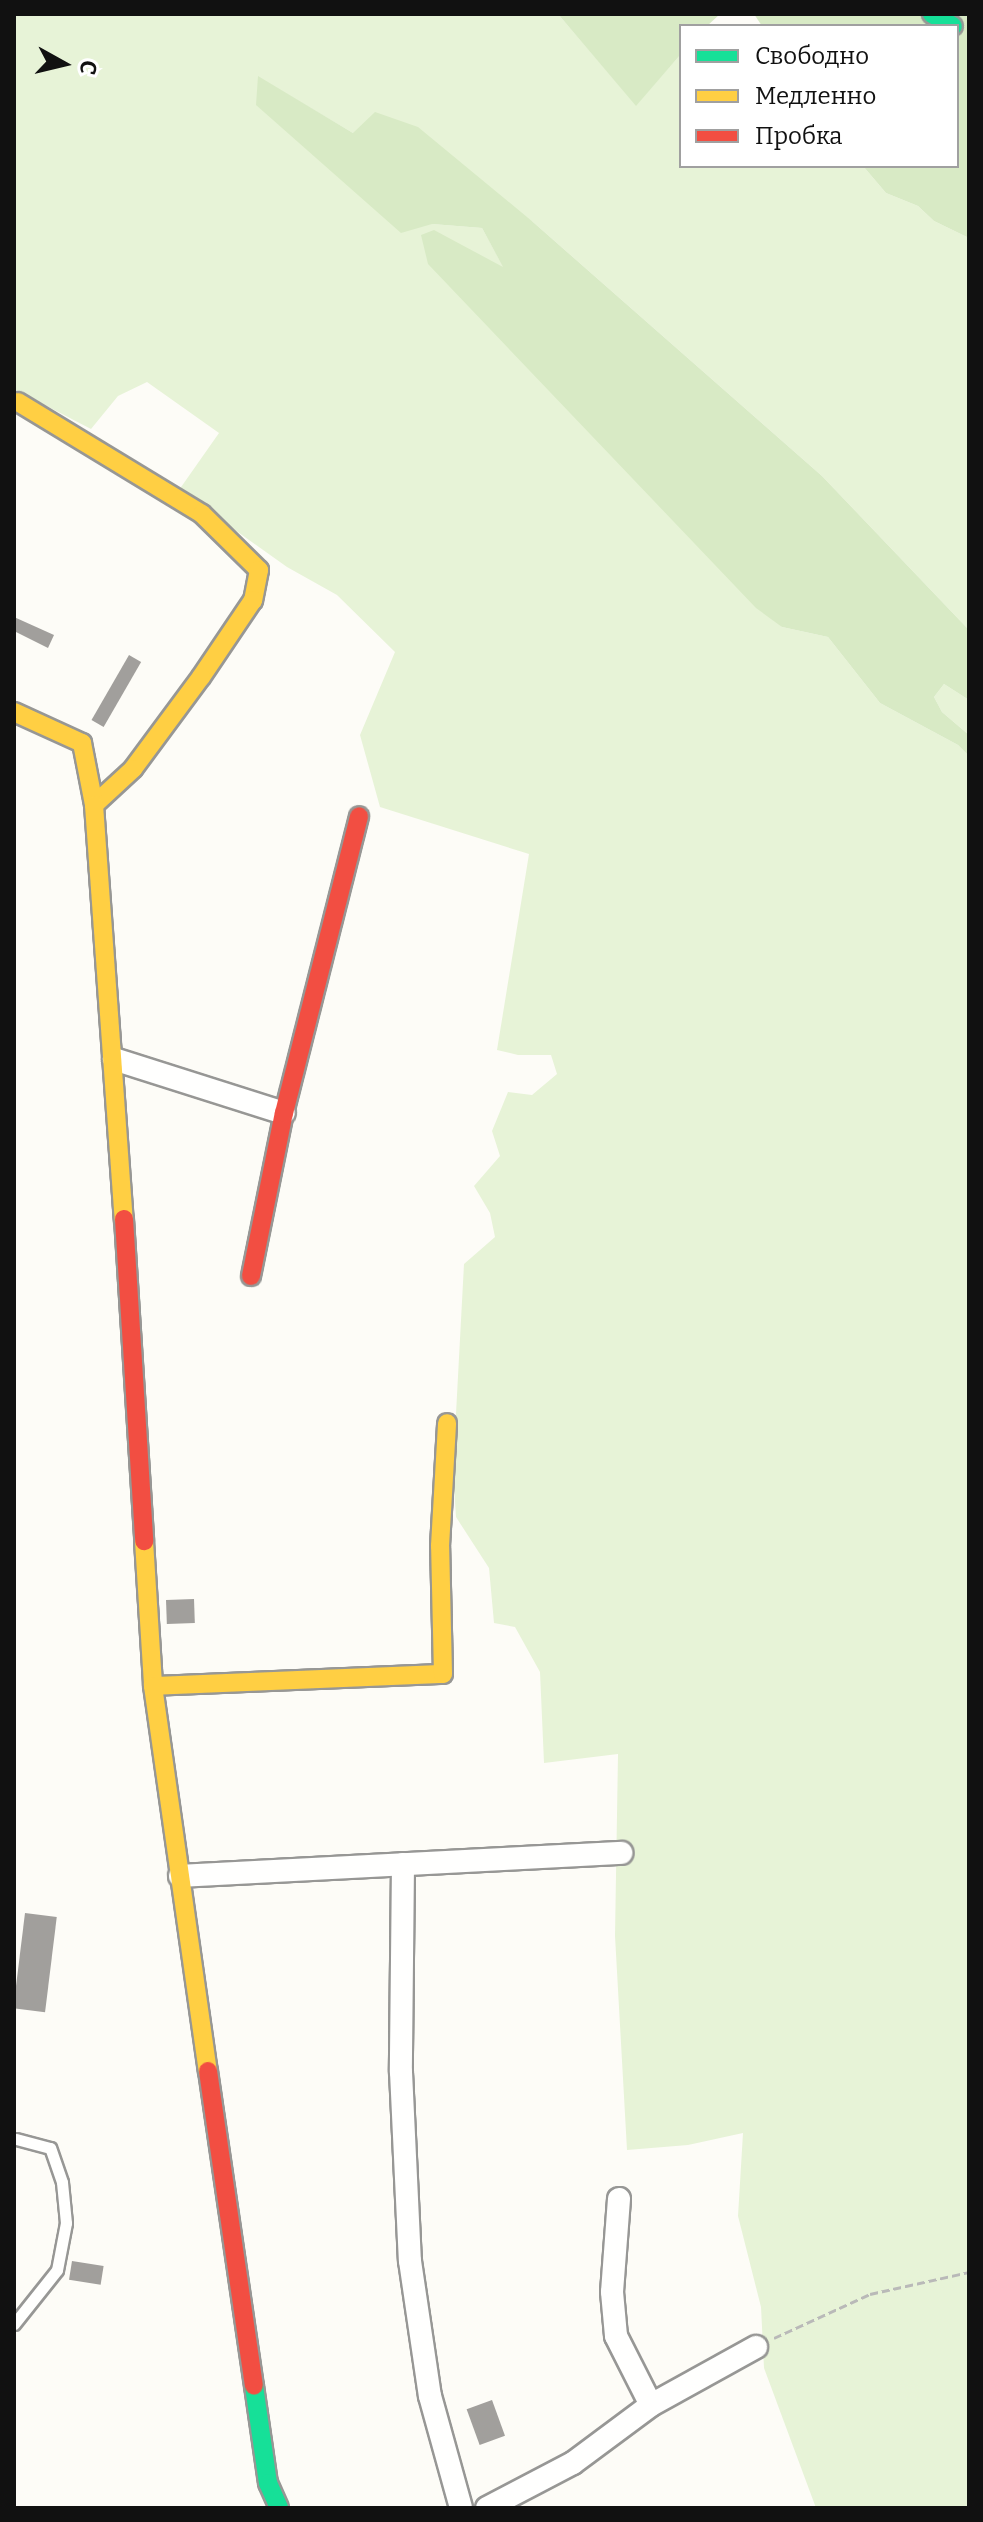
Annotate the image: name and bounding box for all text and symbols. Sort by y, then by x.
north arrow [24,24,104,104]
legend [679,24,959,168]
text: Свободно [755,42,869,70]
text: С [74,59,103,76]
text: Медленно [755,82,876,110]
text: Пробка [755,122,842,150]

